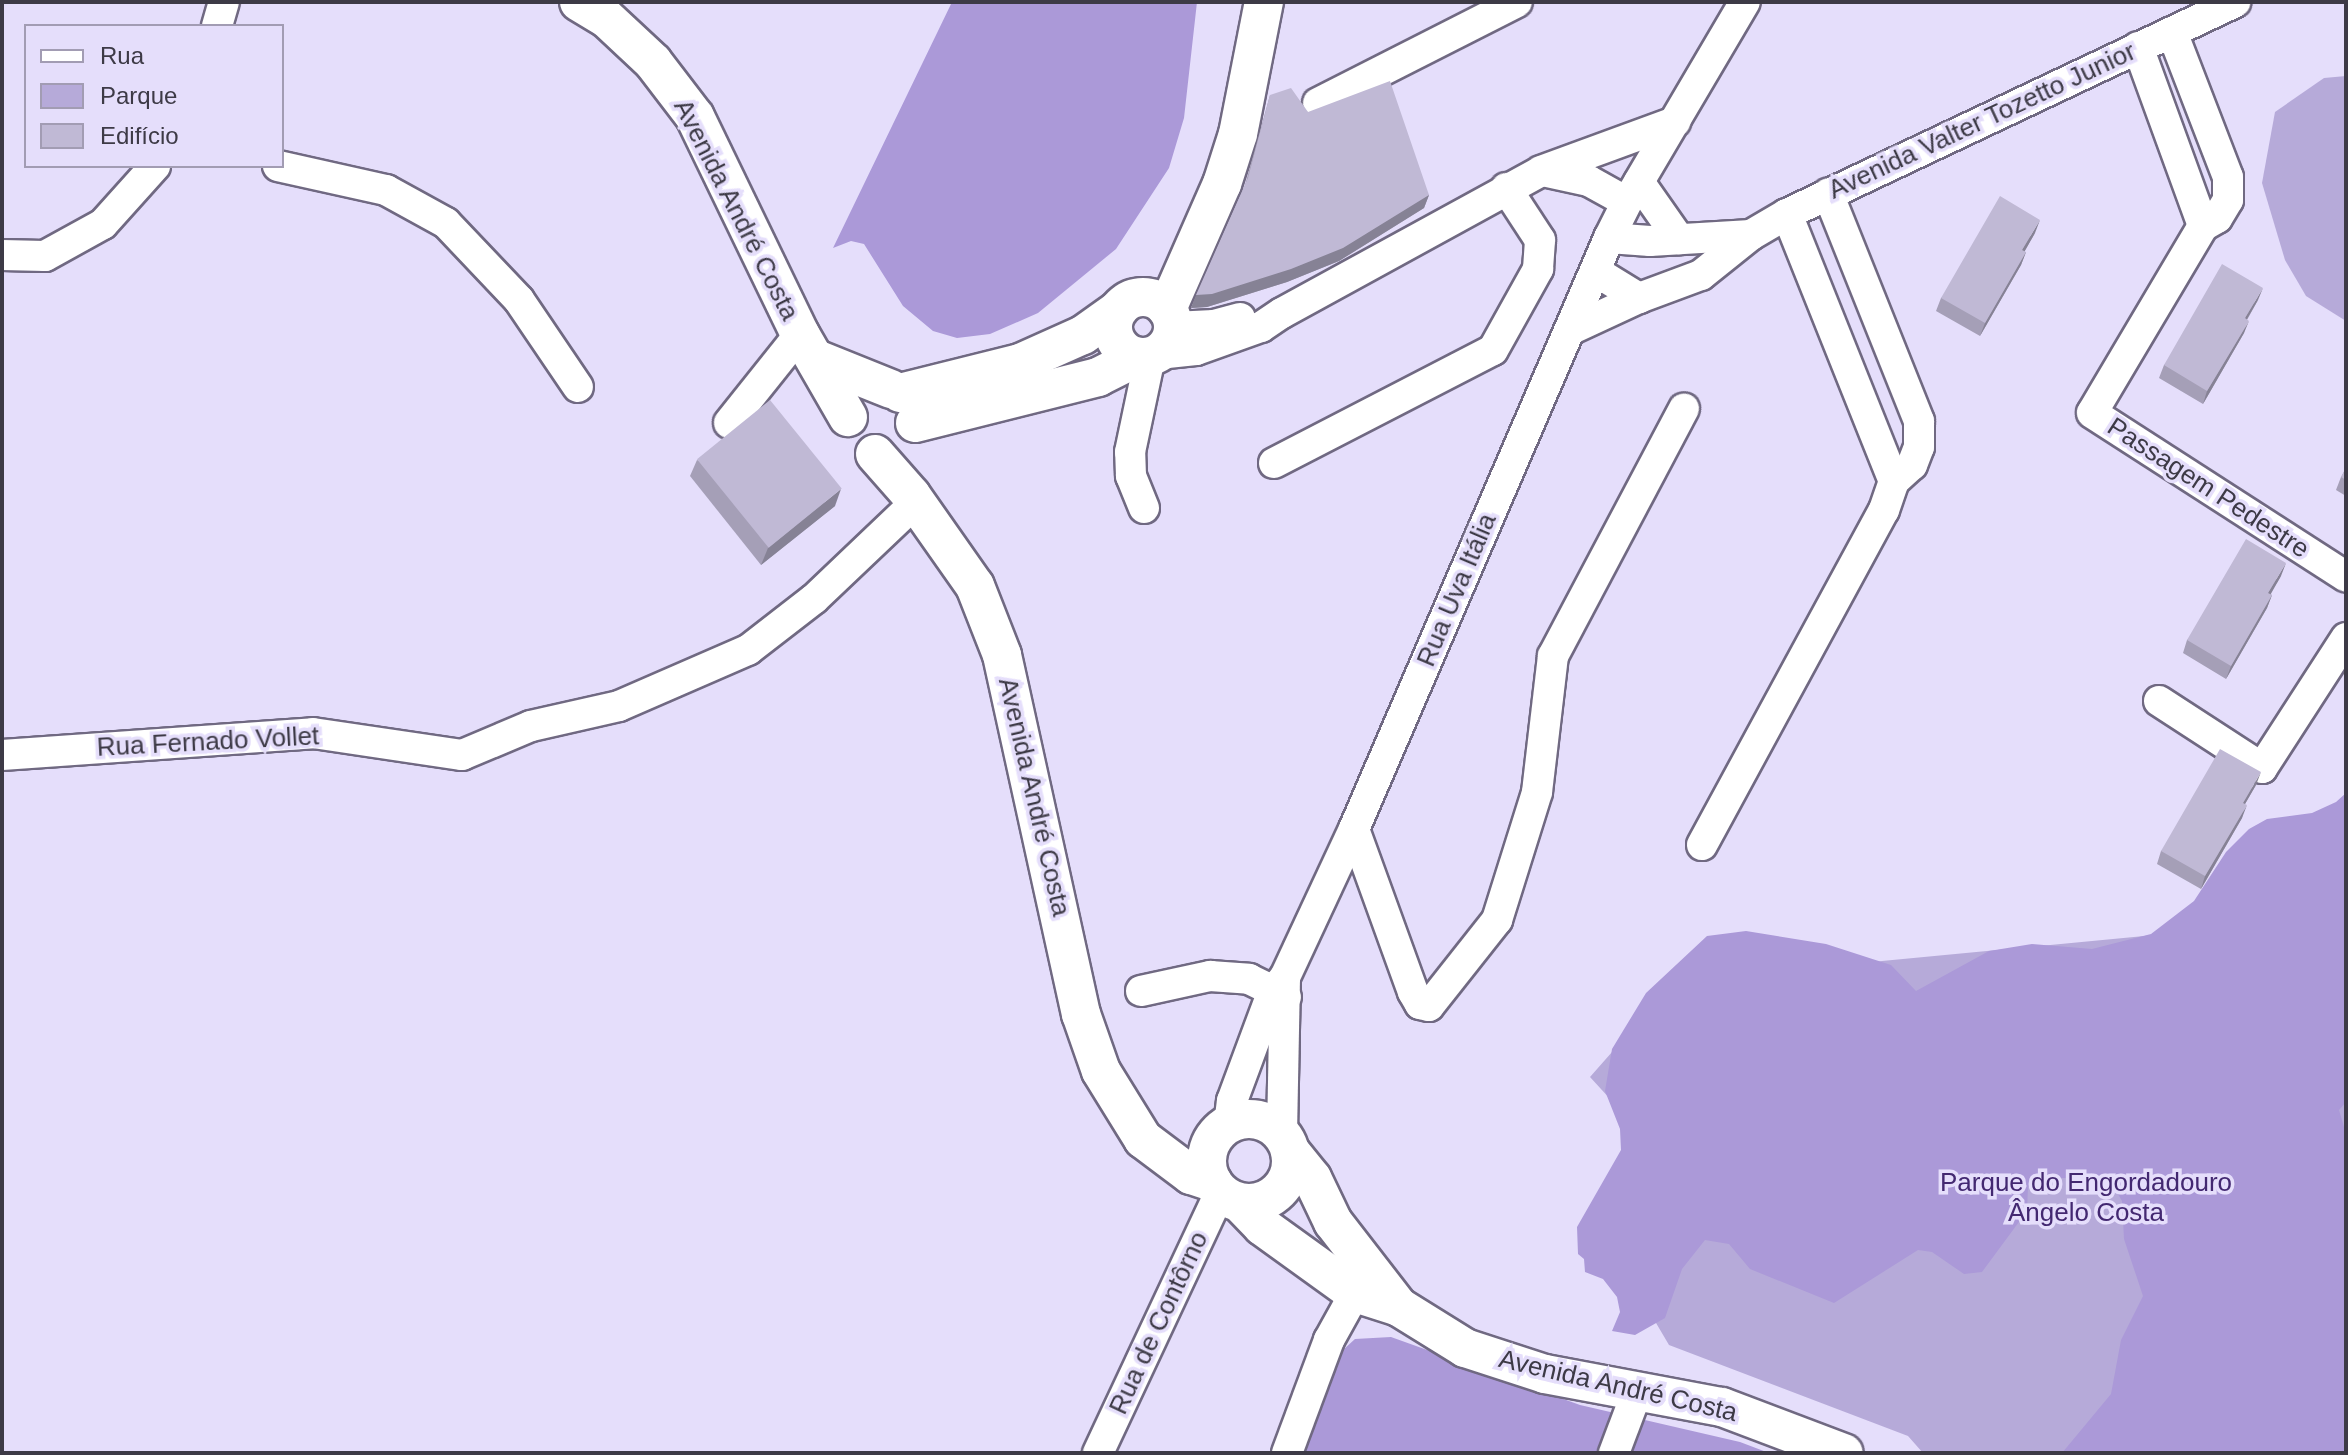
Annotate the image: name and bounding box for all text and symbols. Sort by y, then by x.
legend [24,24,284,168]
street label: Avenida Valter Tozetto Junior [1823,36,2141,206]
text: Rua [100,42,144,69]
text: Parque [100,82,177,109]
street label: Avenida André Costa [666,94,806,326]
text: Edifício [100,122,179,149]
street label: Passagem Pedestre [2101,411,2315,565]
street label: Rua Uva Itália [1411,509,1503,671]
street label: Avenida André Costa [991,674,1077,920]
street label: Rua Fernado Vollet [96,721,320,763]
park label: Parque do Engordadouro Ângelo Costa [1940,1167,2232,1228]
street label: Rua de Contôrno [1103,1227,1215,1419]
street label: Avenida André Costa [1495,1343,1741,1429]

